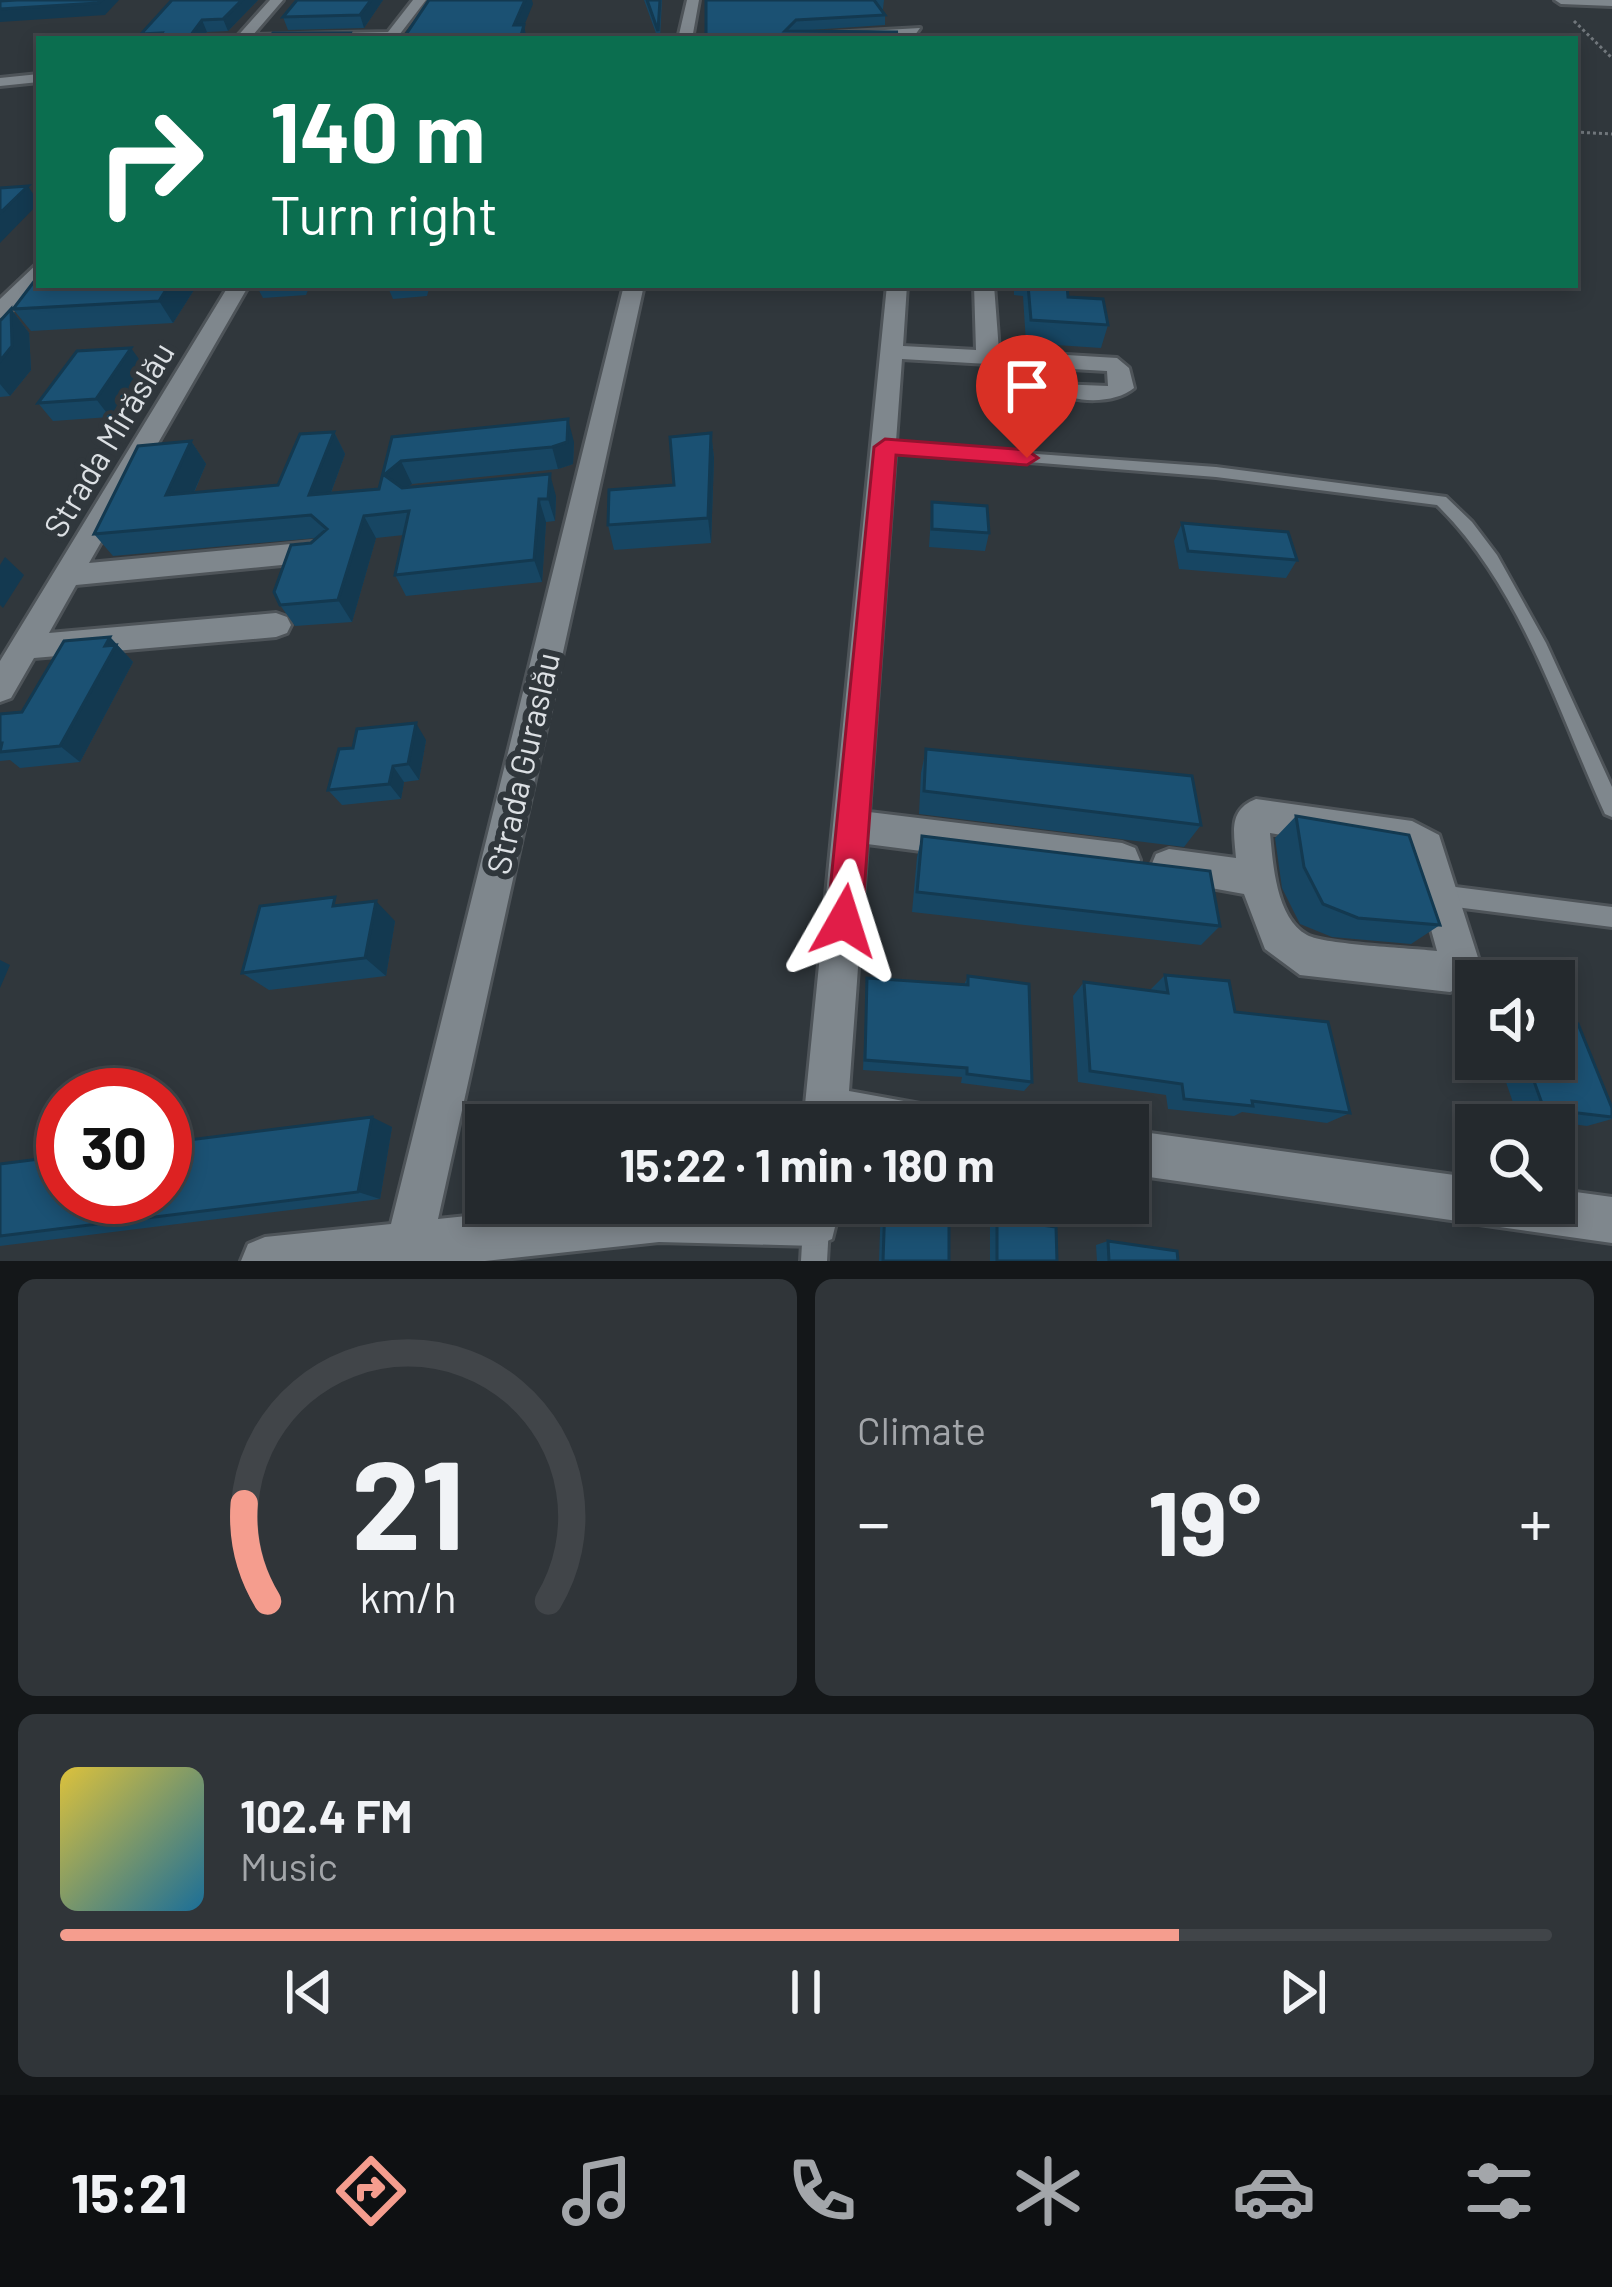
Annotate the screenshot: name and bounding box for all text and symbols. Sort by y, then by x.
text: 140 m [270,79,485,180]
icon: right [72,84,228,240]
text: Turn right [270,181,498,246]
street label: Strada Mirăslău [34,334,182,544]
pin [976,335,1078,458]
icon: arrive [994,353,1060,419]
street label: Strada Guraslău [477,648,567,878]
position arrow [781,858,907,984]
map controls [1455,960,1575,1224]
button: sound [1455,960,1575,1080]
speed limit sign: 30 [36,1068,192,1224]
button: search [1455,1104,1575,1224]
text: 15:22 · 1 min · 180 m [619,1137,995,1191]
text: Climate [857,1406,986,1453]
text: 21 [351,1425,464,1575]
text: 19° [1148,1466,1261,1574]
text: − [857,1481,890,1560]
text: + [1519,1481,1552,1560]
text: km/h [359,1569,456,1621]
text: 102.4 FM [240,1788,413,1842]
text: Music [240,1842,338,1889]
icon: previous [276,1959,342,2025]
icon: pause [773,1959,839,2025]
icon: next [1270,1959,1336,2025]
icon: directions [329,2149,413,2233]
icon: music [555,2149,639,2233]
icon: phone [780,2149,864,2233]
icon: climate [1006,2149,1090,2233]
icon: car [1232,2149,1316,2233]
icon: filters [1457,2149,1541,2233]
text: 15:21 [71,2159,188,2224]

